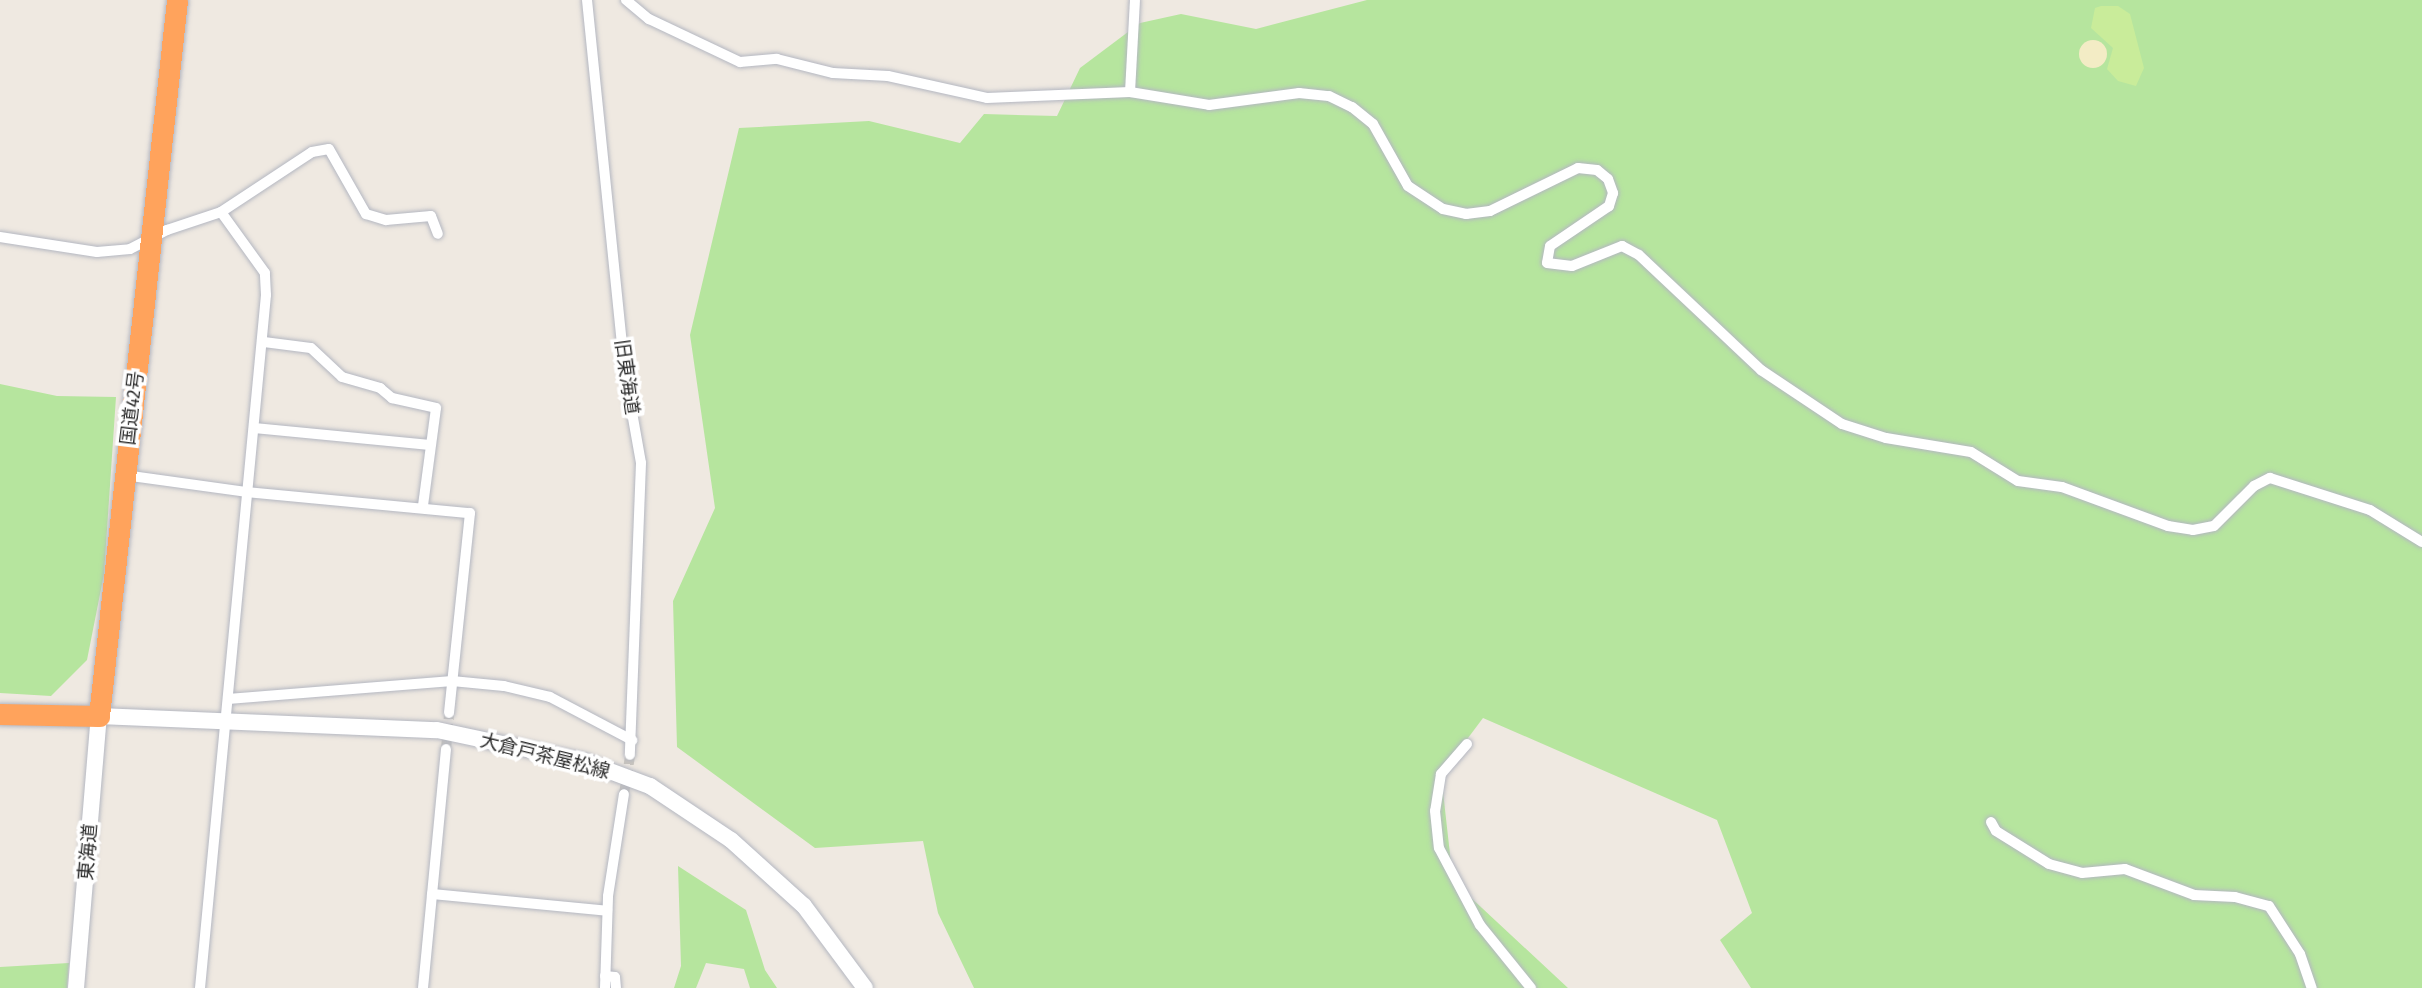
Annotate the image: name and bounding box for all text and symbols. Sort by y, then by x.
street label: 旧東海道 [610,338,644,416]
street label: 国道42号 [116,370,148,446]
street label: 大倉戸茶屋松線 [478,729,612,783]
street label: 東海道 [74,823,102,881]

